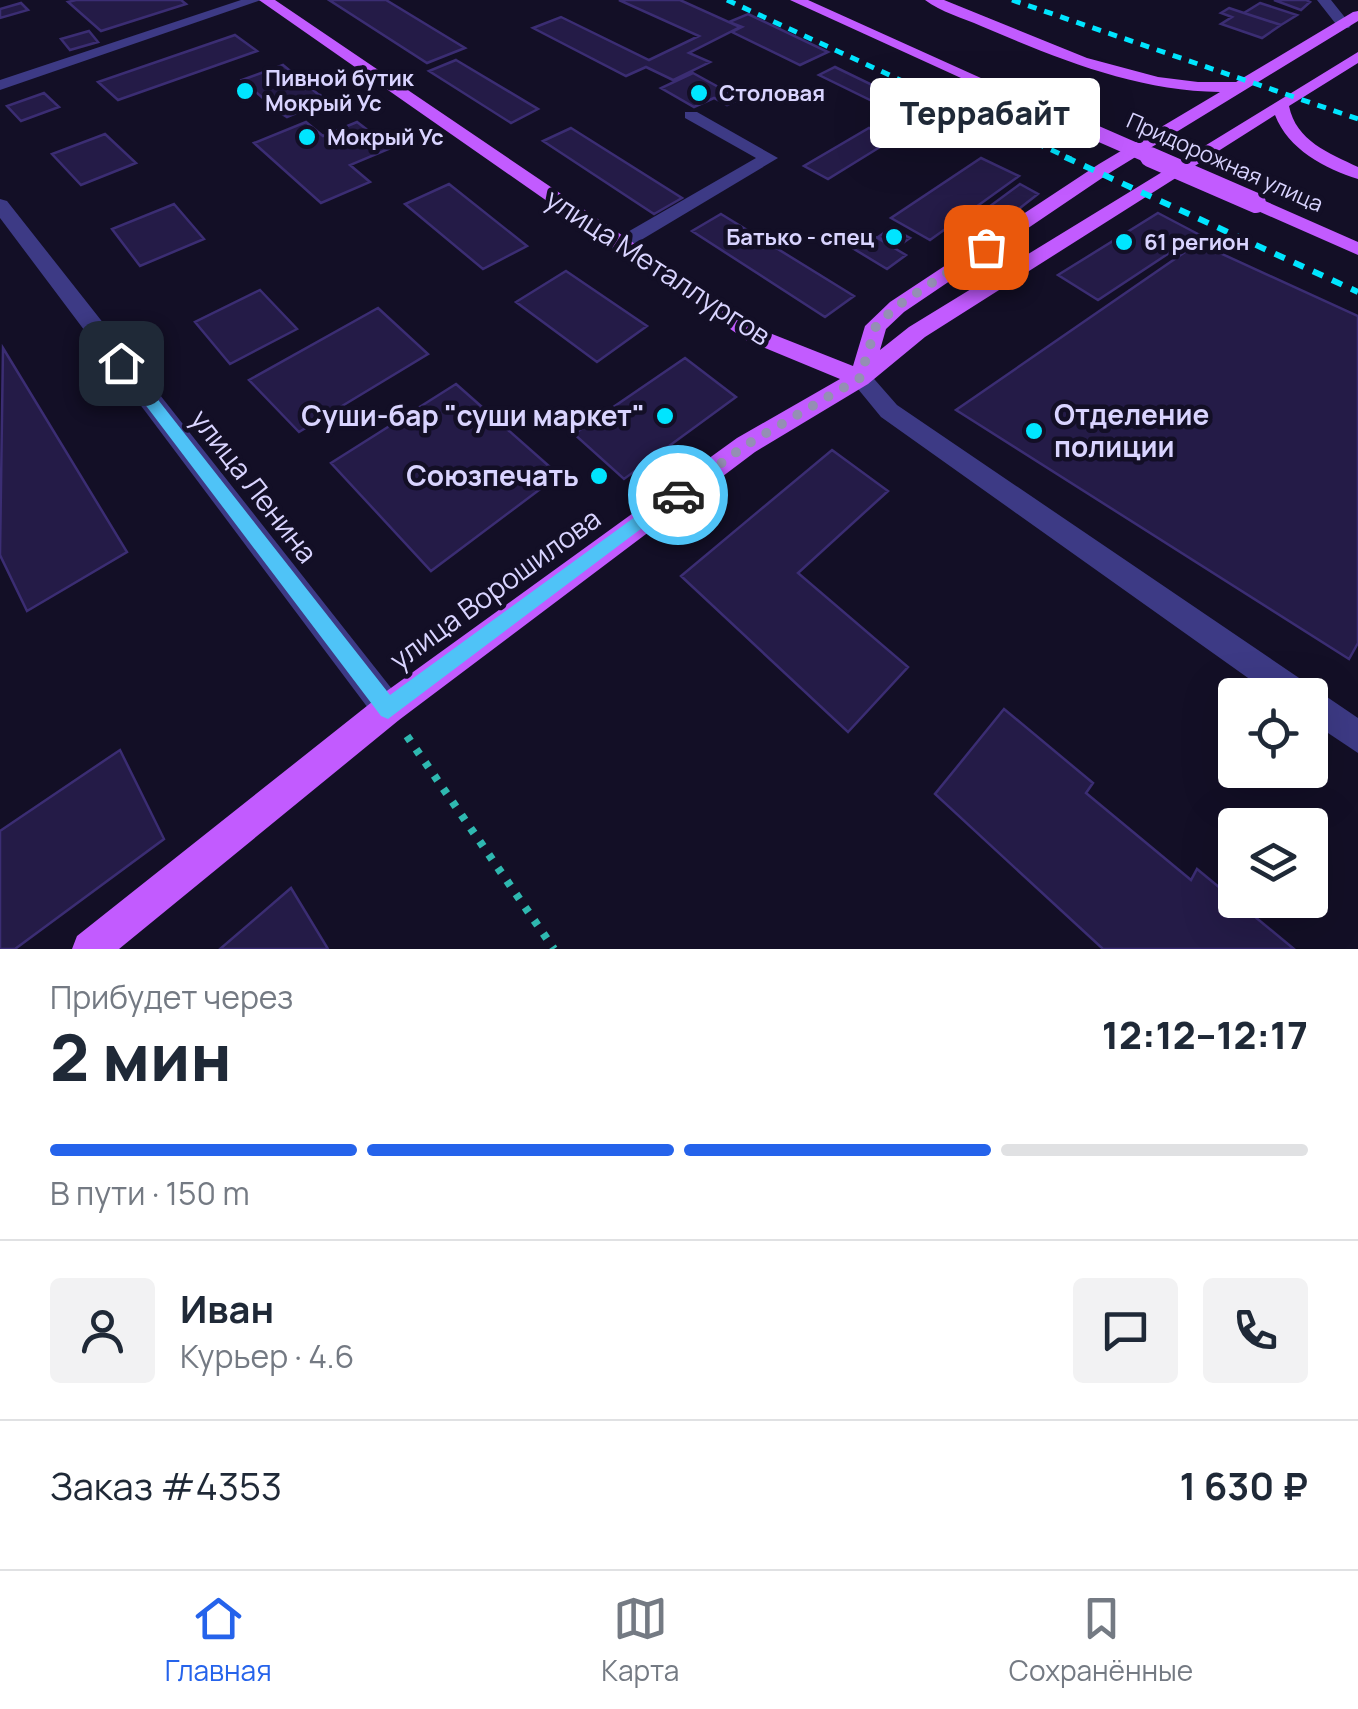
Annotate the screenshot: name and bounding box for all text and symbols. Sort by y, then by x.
place label: Пивной бутик Мокрый Ус [265,63,415,118]
callout: Террабайт [871,77,1101,147]
place label: Столовая [719,78,825,108]
marker: Пивной бутик Мокрый Ус [234,80,256,102]
marker: Столовая [688,82,710,104]
text: Террабайт [900,91,1070,135]
street label: Придорожная улица [1122,105,1328,219]
place label: Мокрый Ус [327,122,444,152]
marker: Мокрый Ус [296,126,318,148]
street label: улица Металлургов [539,179,779,353]
pin [944,205,1029,290]
icon: bag [959,220,1014,275]
place label: Батько - спец [726,222,875,252]
marker: Батько - спец [883,226,905,248]
place label: 61 регион [1144,227,1249,257]
marker: 61 регион [1113,231,1135,253]
pin [79,321,164,406]
icon: home [94,336,149,391]
place label: Отделение полиции [1054,395,1209,465]
place label: Суши-бар "суши маркет" [301,396,645,434]
street label: улица Ленина [183,401,327,570]
marker: Суши-бар "суши маркет" [654,405,676,427]
marker: Отделение полиции [1023,420,1045,442]
courier [628,445,728,545]
place label: Союзпечать [406,456,579,494]
marker: Союзпечать [588,465,610,487]
icon: car [651,468,706,523]
street label: улица Ворошилова [381,499,608,678]
map controls [1218,678,1328,918]
button: locate [1218,678,1328,788]
button: layers [1218,808,1328,918]
text: Прибудет через [50,975,293,1019]
text: 12:12–12:17 [1102,1008,1308,1060]
text: 2 мин [50,1012,232,1101]
text: В пути · 150 m [50,1171,250,1215]
button: person [50,1278,155,1383]
button: chat [1073,1278,1178,1383]
button: phone [1203,1278,1308,1383]
text: Иван [180,1282,274,1334]
text: Курьер · 4.6 [180,1334,354,1378]
text: Заказ #4353 [50,1459,282,1511]
text: 1 630 ₽ [1179,1459,1308,1511]
tab: Главная [165,1591,272,1689]
tab: Карта [601,1591,679,1689]
tab: Сохранённые [1009,1591,1193,1689]

